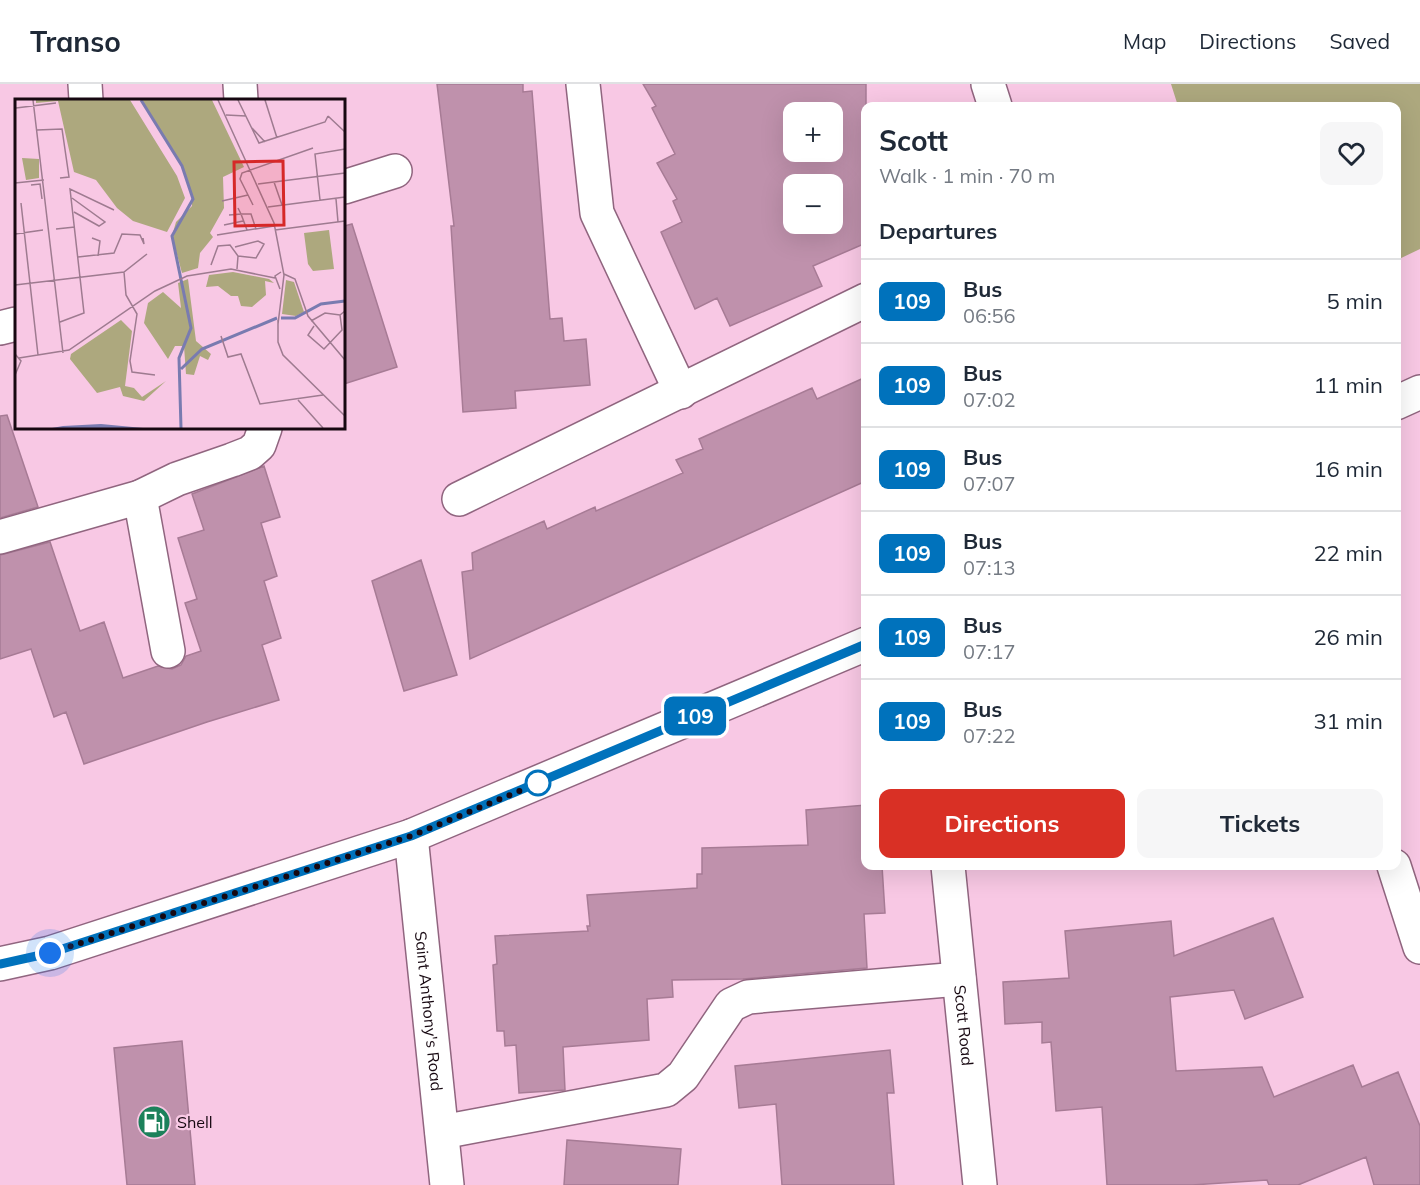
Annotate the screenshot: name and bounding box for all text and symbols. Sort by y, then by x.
text: Transo [30,24,121,59]
text: Map [1123,28,1166,54]
text: Directions [1199,28,1296,54]
text: Saved [1329,28,1390,54]
inset map [15,99,345,429]
map controls [783,102,843,234]
button: + [783,102,843,162]
button: heart [1320,122,1383,185]
text: Scott [879,123,948,158]
text: Walk · 1 min · 70 m [879,163,1055,188]
button: − [783,174,843,234]
text: Departures [879,217,997,245]
text: Bus [963,275,1002,303]
text: 5 min [1327,287,1383,315]
text: 109 [893,288,931,314]
text: 06:56 [963,303,1016,328]
text: Bus [963,359,1002,387]
text: 11 min [1313,371,1383,399]
text: 109 [893,372,931,398]
text: 07:02 [963,387,1016,412]
text: Bus [963,443,1002,471]
text: 16 min [1313,455,1383,483]
text: 109 [893,456,931,482]
text: 07:07 [963,471,1016,496]
text: Bus [963,527,1002,555]
text: 22 min [1313,539,1383,567]
text: 109 [893,540,931,566]
text: 07:13 [963,555,1016,580]
text: Bus [963,611,1002,639]
text: 26 min [1313,623,1383,651]
text: 109 [893,624,931,650]
text: 07:17 [963,639,1016,664]
text: Bus [963,695,1002,723]
line badge: 109 [660,696,730,736]
text: 109 [676,703,714,729]
text: 31 min [1313,707,1383,735]
text: 109 [893,708,931,734]
text: 07:22 [963,723,1016,748]
unlabelled marker [525,770,551,796]
button: Directions [879,789,1125,858]
button: Tickets [1137,789,1383,858]
street label: Saint Anthony's Road [411,930,447,1092]
your location [35,938,65,968]
street label: Scott Road [950,984,978,1067]
fuel station icon: Shell [136,1104,172,1140]
place label: Shell [177,1112,213,1132]

